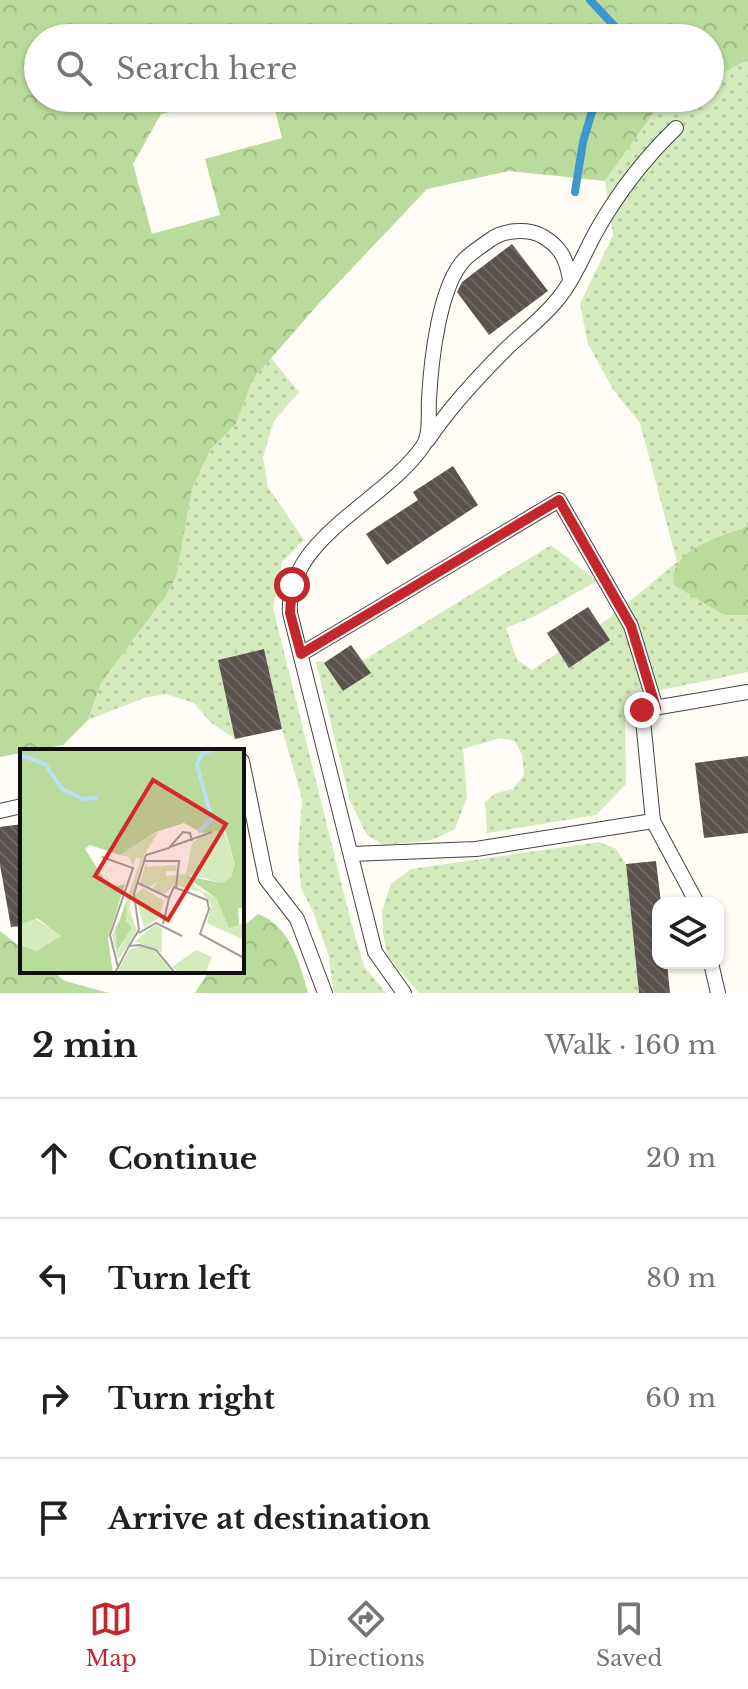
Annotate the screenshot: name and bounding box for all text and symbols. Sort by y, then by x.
search box [24,24,724,112]
icon: search [52,46,96,90]
text: Search here [116,50,297,87]
route start [274,567,310,603]
route end [624,692,660,728]
inset map [20,749,244,973]
map controls [652,897,724,969]
button: layers [652,897,724,969]
text: 2 min [32,1024,138,1066]
text: Walk · 160 m [545,1029,716,1061]
icon: ahead [32,1136,76,1180]
text: Continue [108,1140,257,1177]
text: 20 m [646,1142,716,1174]
icon: left [32,1256,76,1300]
text: Turn left [108,1260,251,1297]
text: 80 m [646,1262,716,1294]
icon: right [32,1376,76,1420]
text: Turn right [108,1380,275,1417]
text: 60 m [645,1382,716,1414]
icon: arrive [32,1496,76,1540]
text: Arrive at destination [108,1500,431,1537]
tab: Map [86,1597,137,1672]
tab: Directions [308,1597,425,1672]
tab: Saved [596,1597,662,1672]

